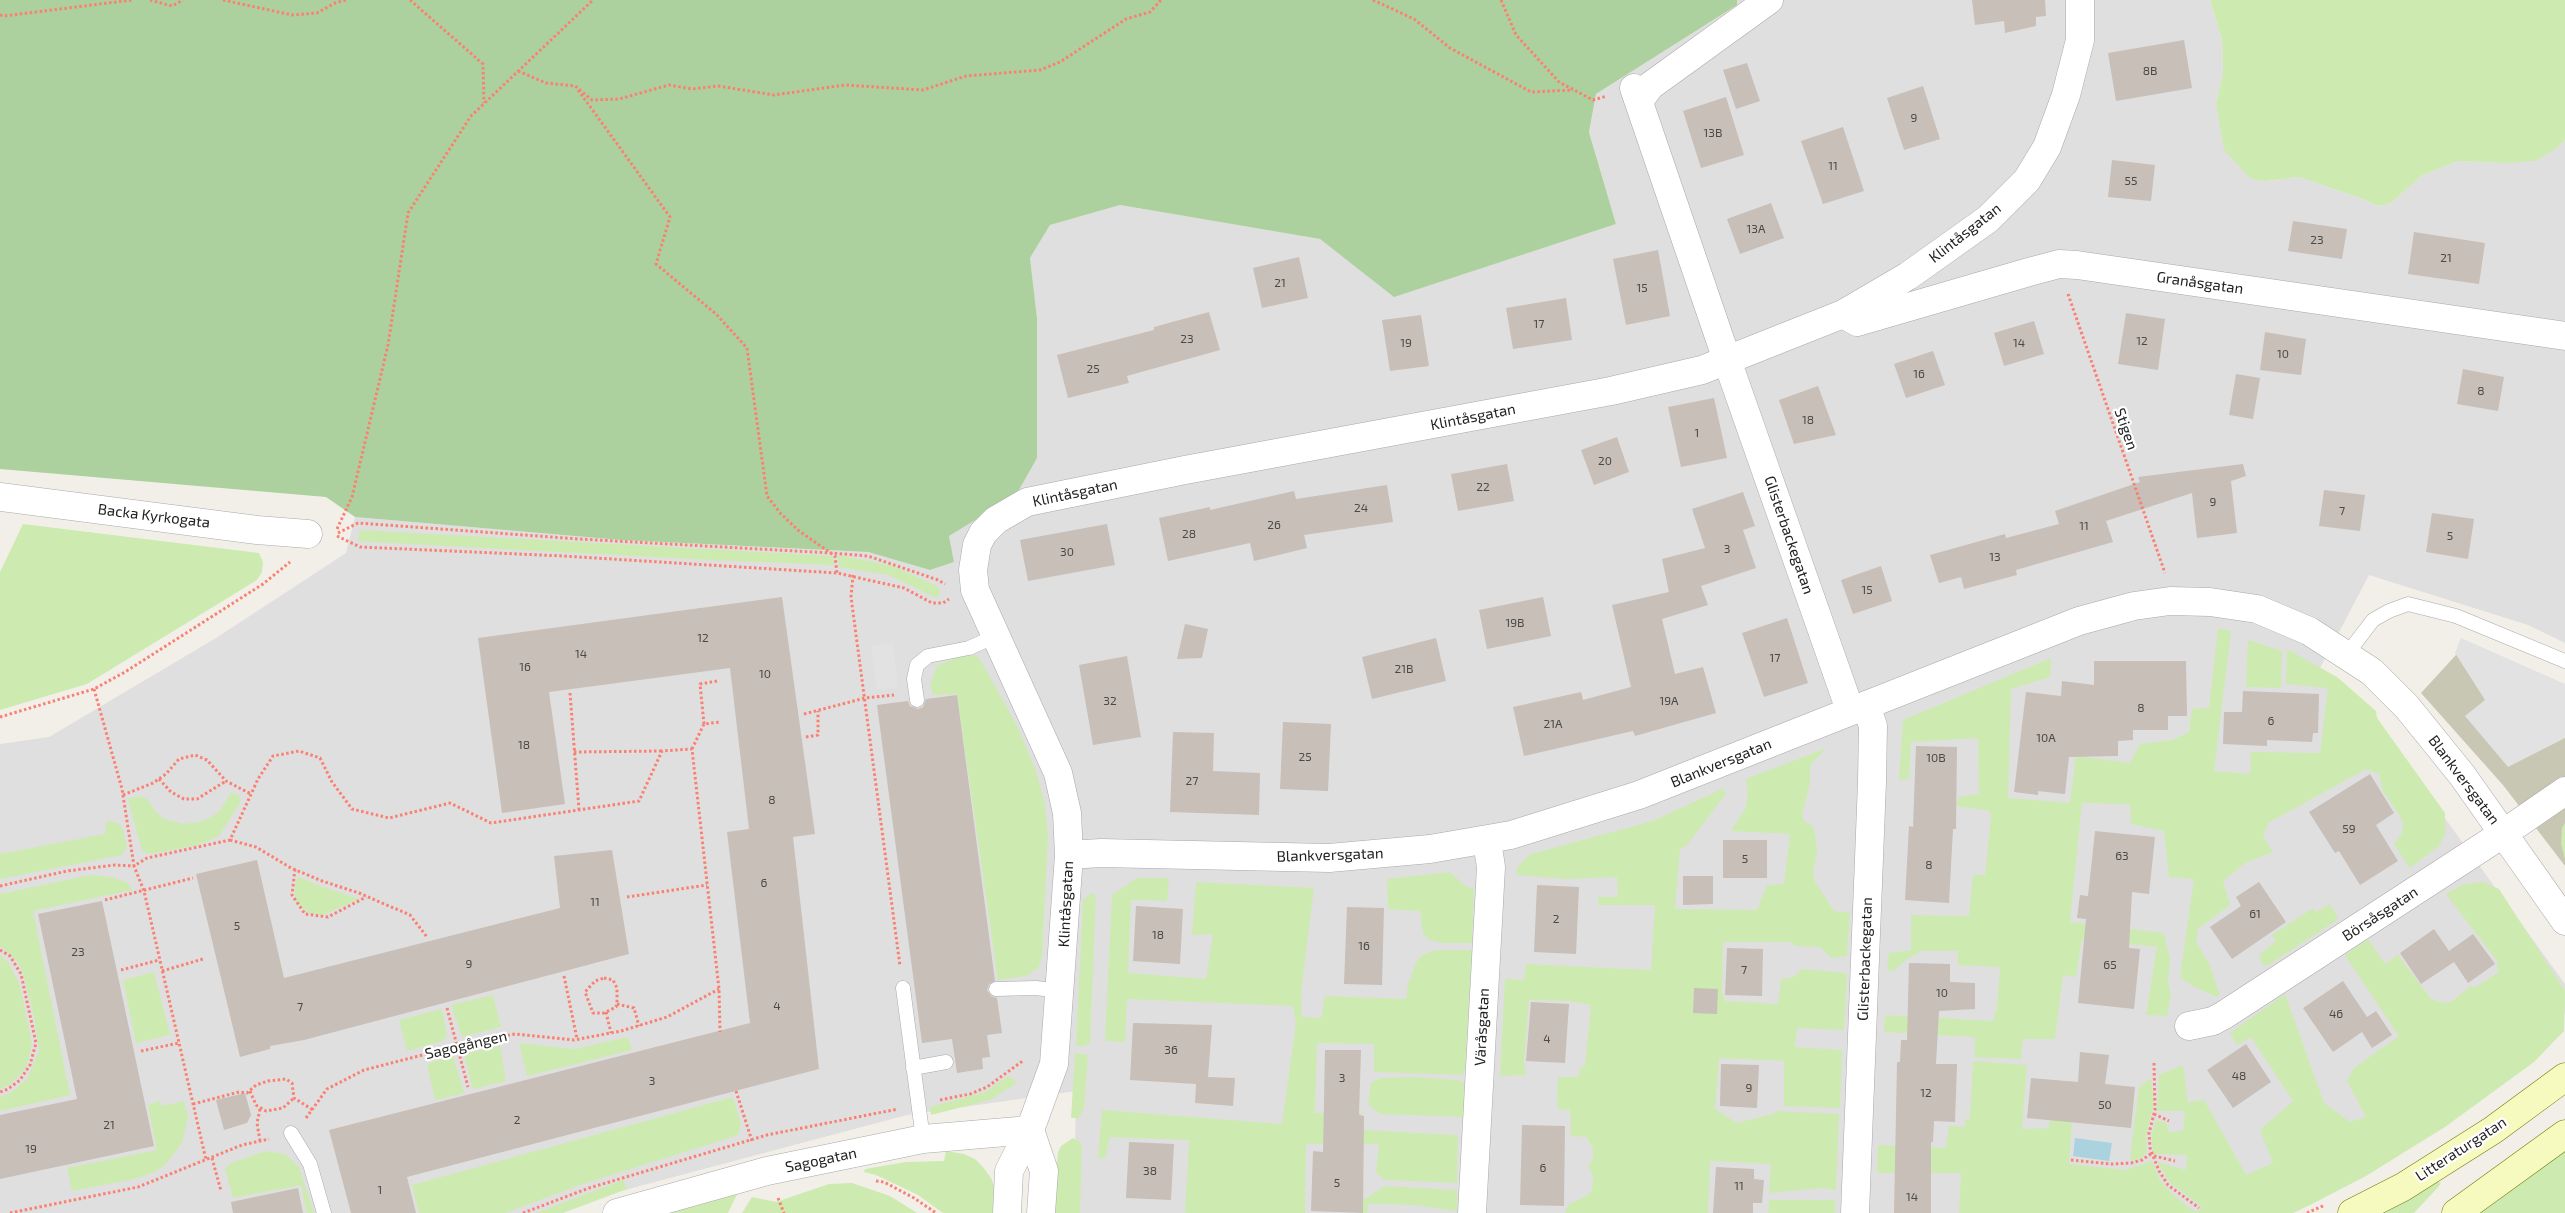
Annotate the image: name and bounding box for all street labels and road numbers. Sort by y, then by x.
street label: Klintåsgatan [1925,199,2005,267]
street label: Granåsgatan [2155,268,2245,298]
street label: Klintåsgatan [1429,400,1517,434]
street label: Stigen [2111,406,2141,452]
street label: Glisterbackegatan [1760,474,1818,596]
street label: Klintåsgatan [1031,475,1119,511]
street label: Backa Kyrkogata [97,500,211,532]
street label: Blankversgatan [2425,732,2503,828]
street label: Blankversgatan [1668,735,1774,791]
street label: Blankversgatan [1276,844,1384,866]
street label: Klintåsgatan [1055,860,1077,948]
street label: Börsåsgatan [2339,883,2421,945]
street label: Glisterbackegatan [1854,897,1876,1021]
street label: Väråsgatan [1471,988,1493,1066]
street label: Sagogången [423,1027,509,1063]
street label: Litteraturgatan [2412,1113,2510,1185]
street label: Sagogatan [784,1144,858,1176]

